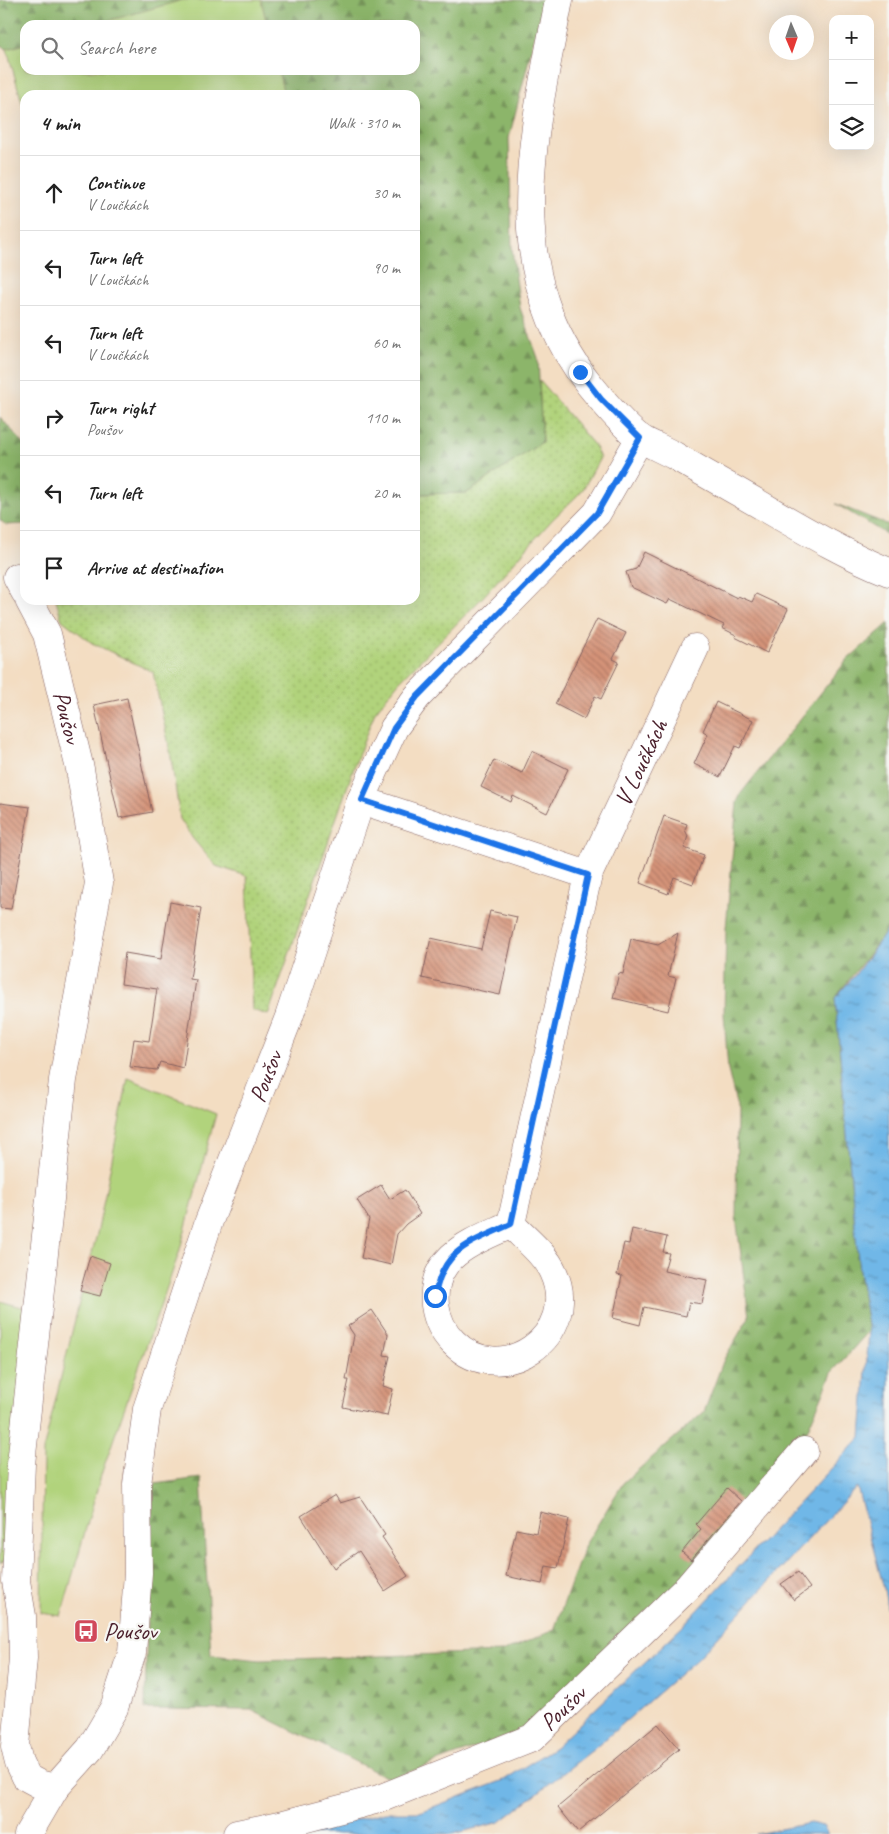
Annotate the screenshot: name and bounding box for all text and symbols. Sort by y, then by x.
north arrow [769,15,814,60]
map controls [829,15,874,150]
button: + [829,15,874,60]
search box [20,20,420,75]
icon: search [38,34,66,62]
text: Search here [78,36,155,60]
button: − [829,60,874,105]
button: layers [829,105,874,150]
text: 4 min [40,110,80,136]
text: Walk · 310 m [328,113,400,133]
text: Continue [87,171,144,195]
icon: ahead [40,179,68,207]
text: 30 m [373,183,400,203]
text: V Loučkách [87,195,149,215]
text: Turn left [87,246,142,270]
icon: left [40,254,68,282]
text: 90 m [373,258,400,278]
text: V Loučkách [87,270,149,290]
text: Turn left [87,321,142,345]
icon: left [40,329,68,357]
text: 60 m [373,333,400,353]
text: V Loučkách [87,345,149,365]
route end [569,361,592,384]
text: Turn right [87,396,154,420]
icon: right [40,404,68,432]
text: 110 m [366,408,400,428]
text: Poušov [87,420,122,440]
icon: left [40,479,68,507]
text: Turn left [87,481,142,505]
text: 20 m [373,483,400,503]
icon: arrive [40,554,68,582]
text: Arrive at destination [87,556,223,580]
street label: Poušov [47,688,89,748]
street label: V Loučkách [608,713,675,811]
street label: Poušov [242,1045,290,1107]
route start [424,1285,447,1308]
place label: Poušov [104,1616,159,1646]
bus stop icon: Poušov [73,1618,99,1644]
street label: Poušov [534,1678,594,1737]

